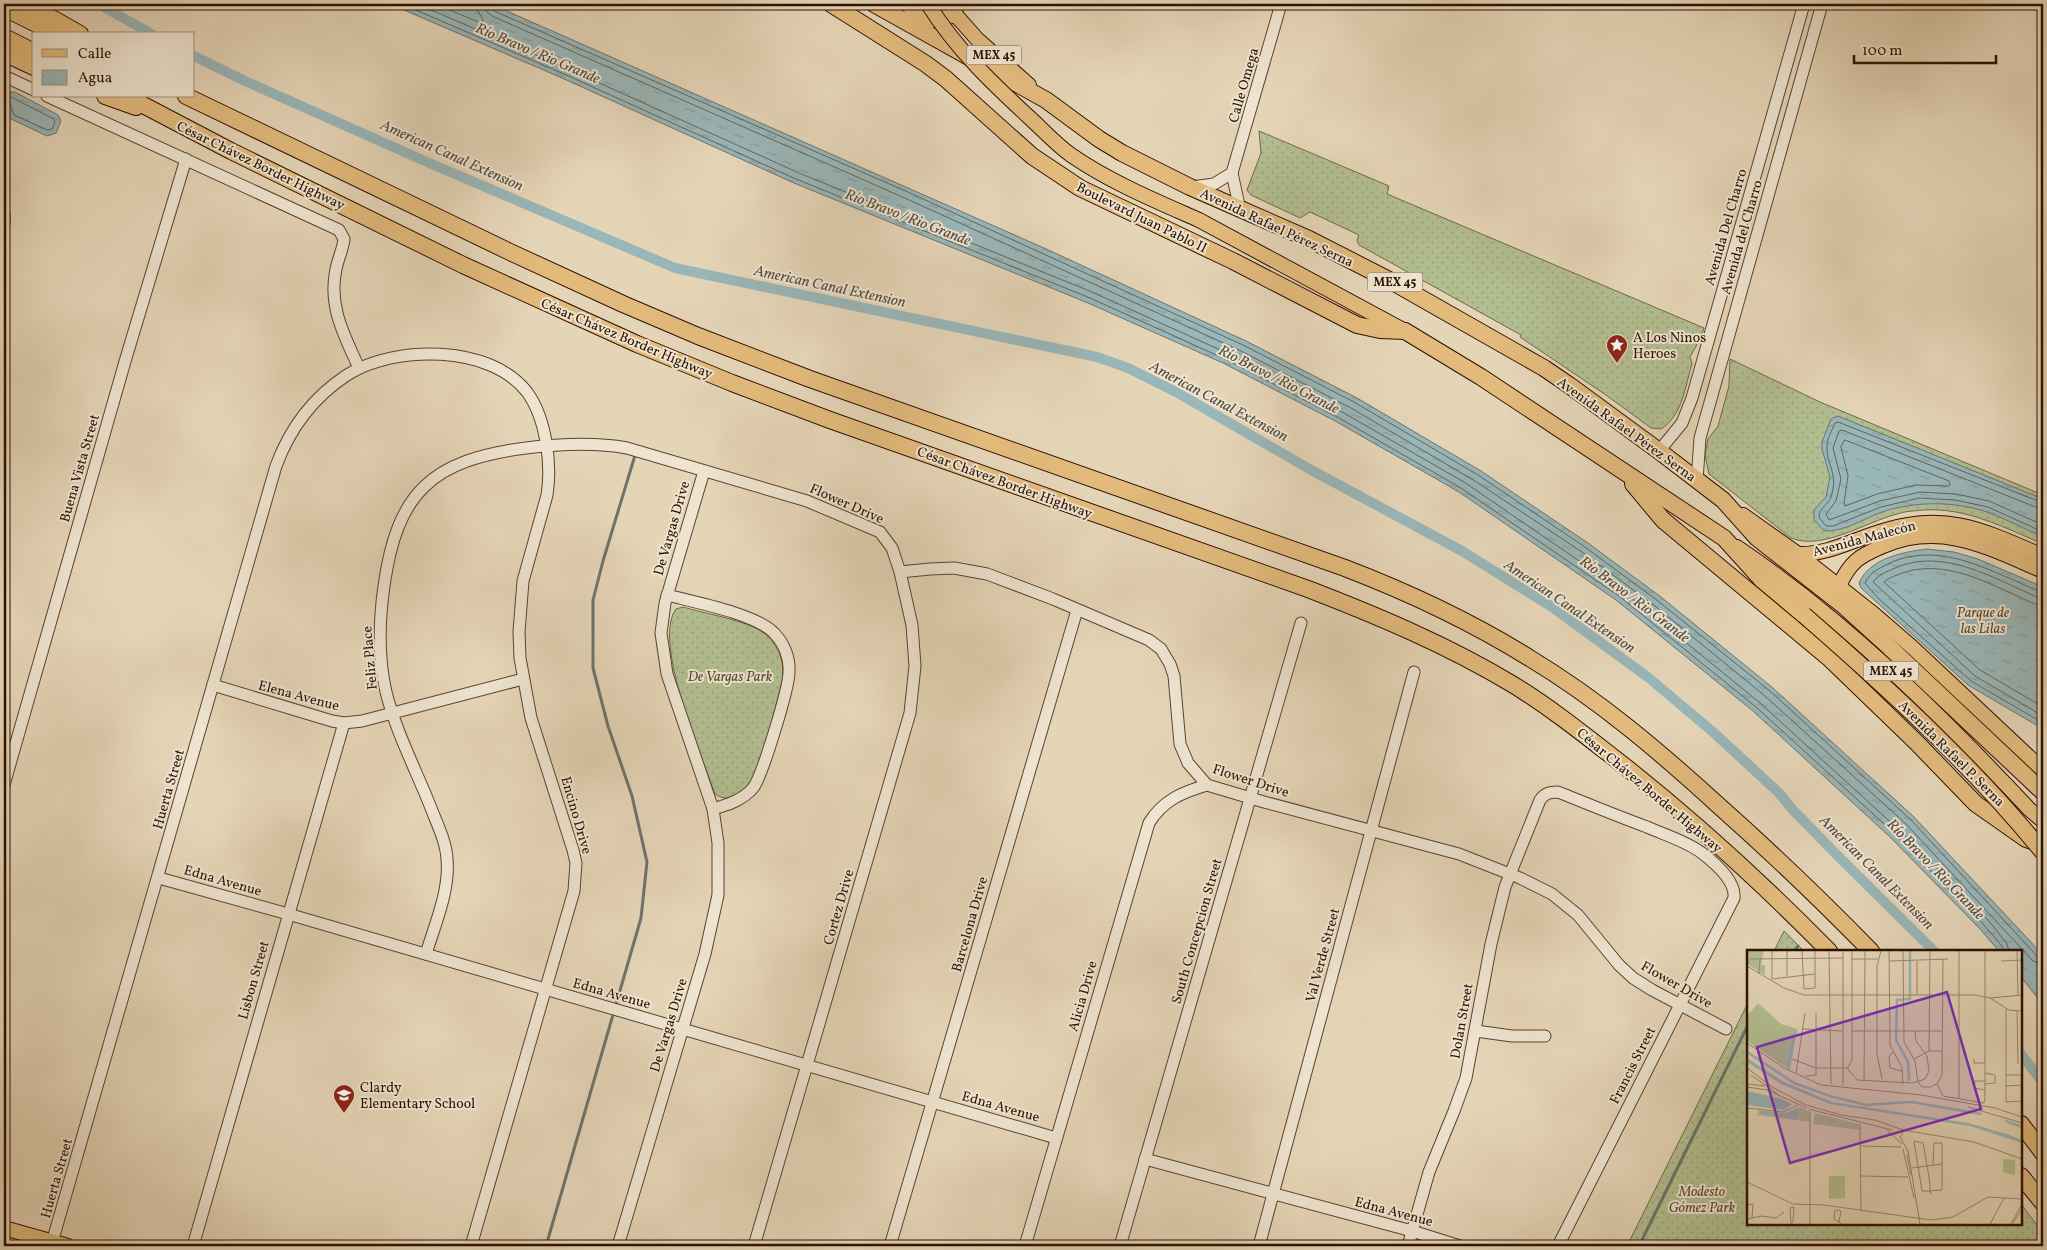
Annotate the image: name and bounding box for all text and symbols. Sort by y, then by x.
water label: Río Bravo / Rio Grande [472,19,603,90]
legend [32,32,195,98]
scale bar [1854,32,1997,64]
text: 100 m [1862,41,1902,62]
text: Calle [78,44,111,65]
road number: MEX 45 [966,46,1022,64]
street label: Calle Omega [1225,46,1264,125]
text: Agua [78,68,112,89]
water label: American Canal Extension [376,115,526,197]
street label: César Chávez Border Highway [173,117,348,216]
street label: Avenida Del Charro [1701,167,1752,288]
street label: Boulevard Juan Pablo II [1073,178,1210,258]
street label: Avenida del Charro [1717,178,1768,297]
street label: Avenida Rafael Pérez Serna [1196,184,1356,272]
water label: Río Bravo / Rio Grande [842,185,974,252]
water label: American Canal Extension [751,261,908,314]
road number: MEX 45 [1368,272,1422,292]
street label: César Chávez Border Highway [538,294,716,384]
place label: A Los Ninos Heroes [1633,329,1706,364]
place icon: A Los Ninos Heroes [1605,333,1629,364]
water label: Río Bravo / Rio Grande [1214,341,1343,420]
water label: American Canal Extension [1144,356,1292,448]
street label: Avenida Rafael Pérez Serna [1553,373,1699,487]
street label: Buena Vista Street [56,412,105,525]
street label: César Chávez Border Highway [914,443,1095,524]
street label: De Vargas Drive [650,479,695,578]
street label: Flower Drive [806,480,887,529]
street label: Avenida Malecón [1811,517,1918,562]
water label: Río Bravo / Rio Grande [1575,552,1694,649]
water label: American Canal Extension [1498,555,1639,659]
park label: Parque de las Lilas [1957,604,2009,639]
street label: Feliz Place [358,625,383,691]
road number: MEX 45 [1864,661,1918,680]
park label: De Vargas Park [688,668,773,687]
street label: Elena Avenue [256,677,342,716]
street label: Avenida Rafael P. Serna [1893,697,2008,812]
street label: César Chávez Border Highway [1572,724,1726,858]
street label: Huerta Street [149,747,190,832]
street label: Flower Drive [1210,760,1292,803]
street label: Encino Drive [555,774,596,857]
water label: American Canal Extension [1813,810,1938,935]
water label: Río Bravo / Rio Grande [1881,815,1989,926]
street label: South Concepcion Street [1168,856,1227,1006]
street label: Edna Avenue [181,861,264,902]
street label: Cortez Drive [820,867,859,947]
street label: Barcelona Drive [948,874,993,974]
street label: Val Verde Street [1302,906,1345,1005]
street label: Lisbon Street [234,939,275,1022]
inset map [1747,950,2022,1225]
street label: Flower Drive [1637,957,1716,1014]
street label: Alicia Drive [1064,959,1103,1034]
street label: Edna Avenue [570,974,653,1015]
street label: De Vargas Drive [646,976,693,1075]
street label: Dolan Street [1446,982,1478,1061]
street label: Francis Street [1606,1024,1661,1108]
place label: Clardy Elementary School [360,1079,475,1114]
school or university icon: Clardy Elementary School [332,1083,356,1114]
street label: Edna Avenue [959,1087,1042,1128]
street label: Huerta Street [37,1136,78,1221]
park label: Modesto Gómez Park [1669,1183,1736,1218]
street label: Edna Avenue [1352,1193,1435,1232]

